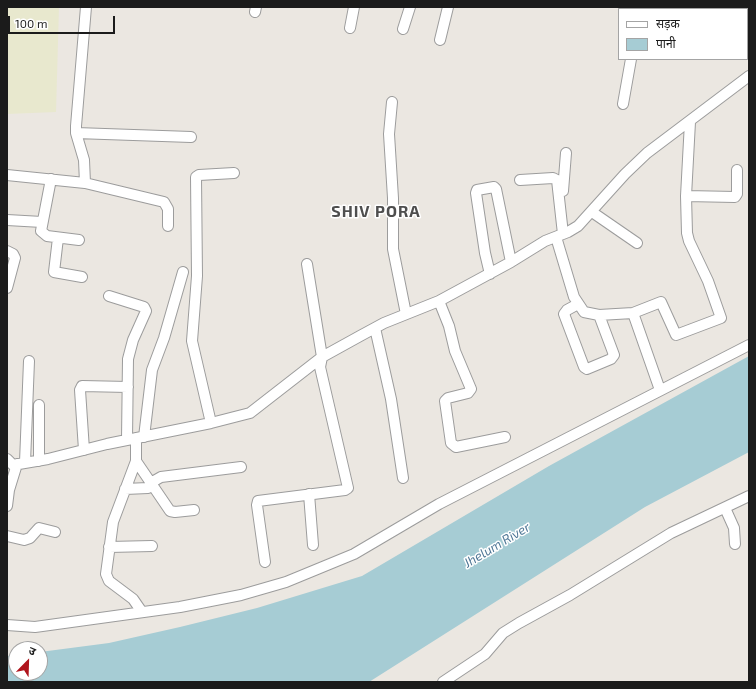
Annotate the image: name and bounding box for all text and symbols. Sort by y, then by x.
scale bar [10,8,117,34]
legend [618,8,748,60]
text: 100 m [15,16,47,30]
text: सड़क [656,16,680,30]
text: पानी [656,36,676,50]
district label: SHIV PORA [331,202,421,222]
water label: Jhelum River [461,519,533,571]
north arrow [8,641,48,681]
text: उ [27,643,38,658]

